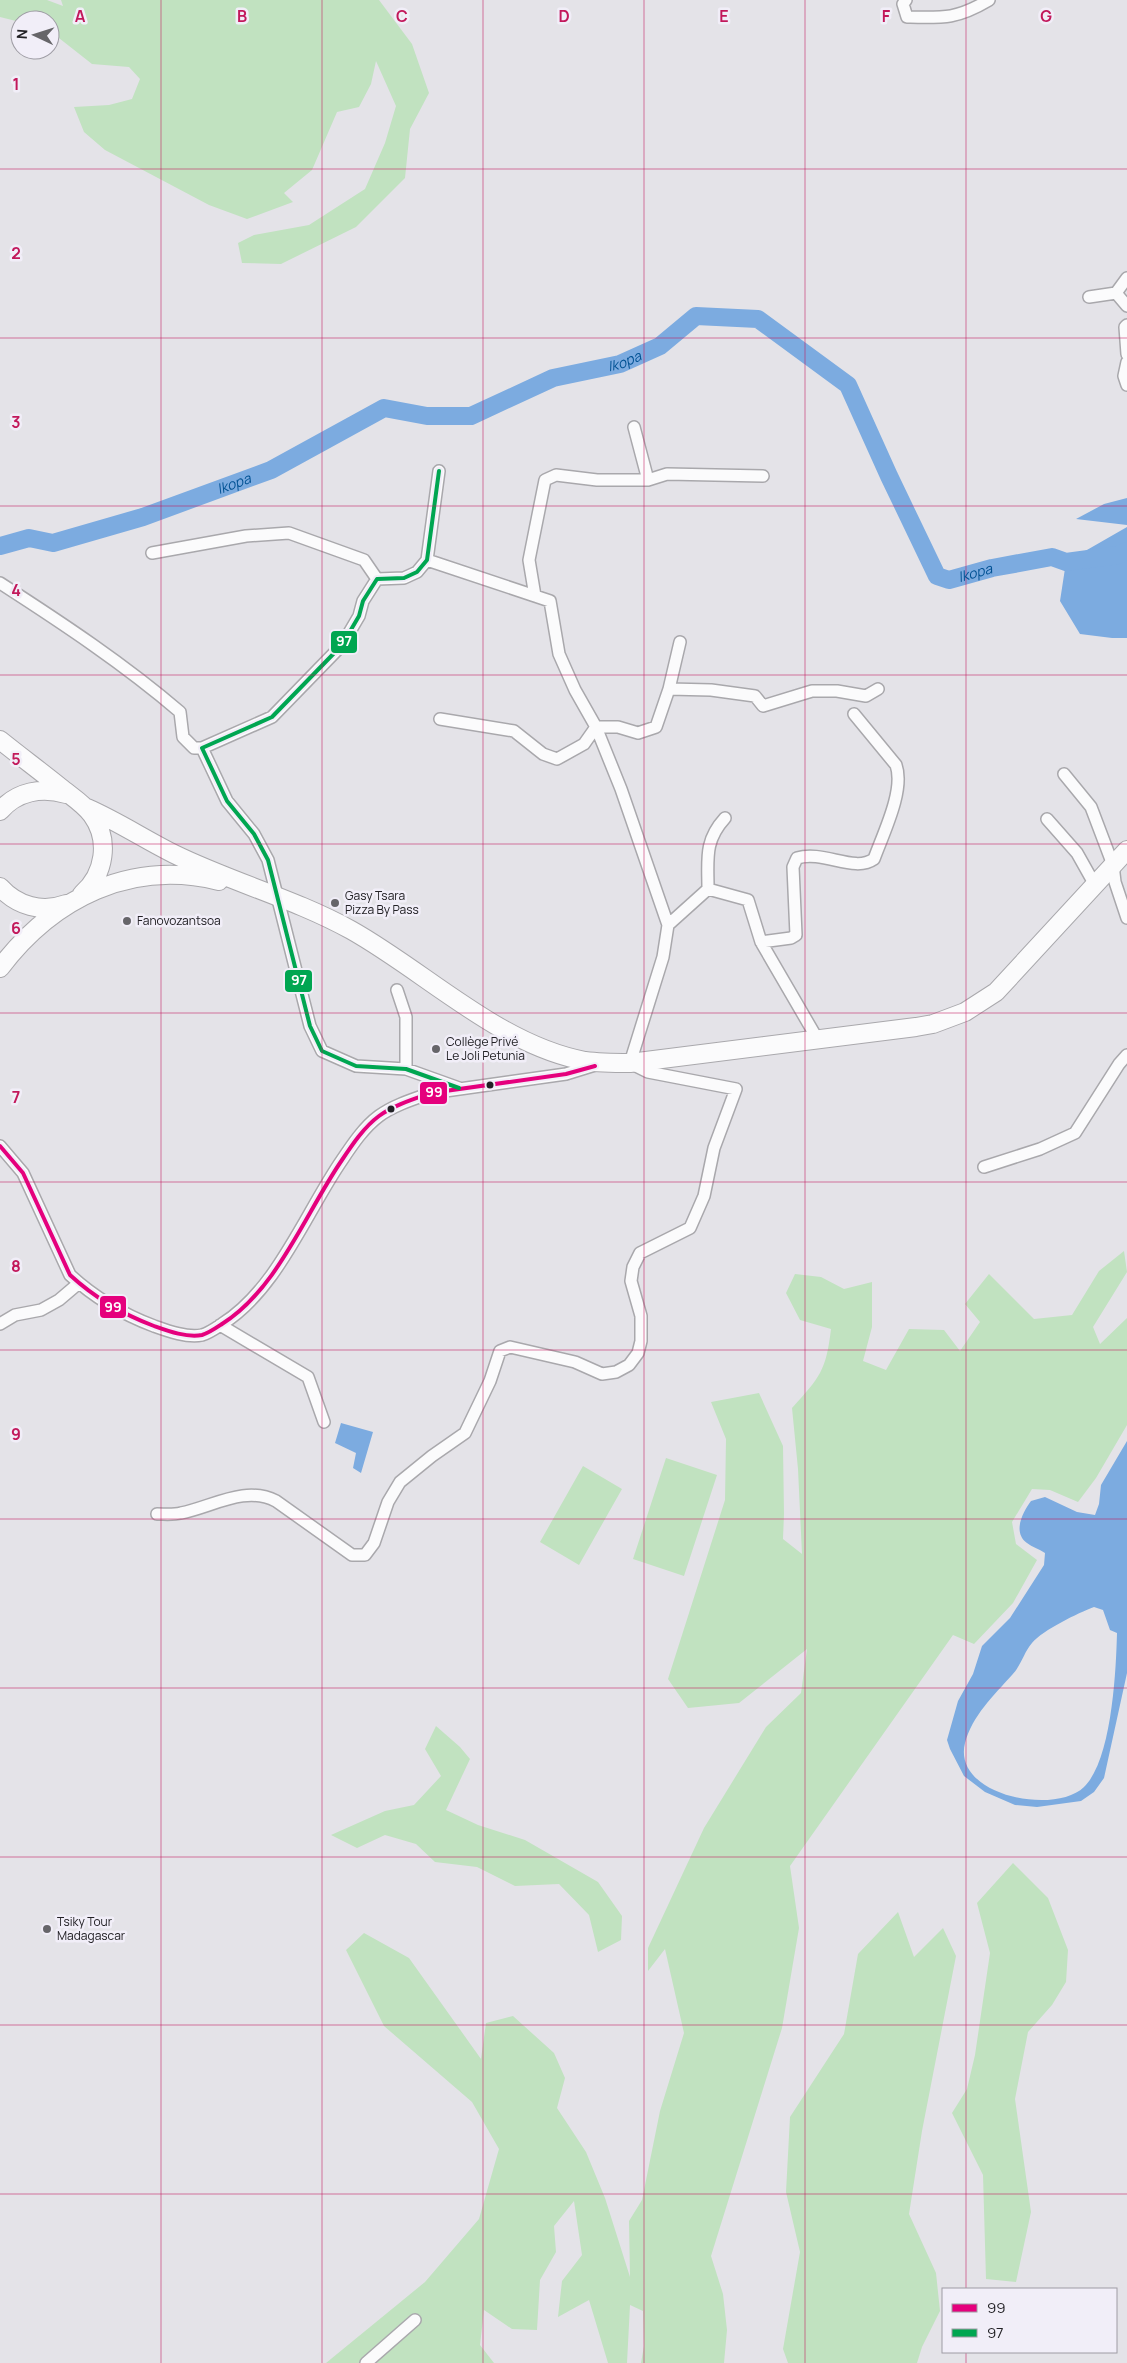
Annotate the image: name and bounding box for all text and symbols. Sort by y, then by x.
text: A [75,5,86,27]
text: B [237,5,247,27]
text: C [396,5,408,27]
text: D [558,5,570,27]
text: E [719,5,729,27]
text: F [882,5,891,27]
text: G [1040,5,1052,27]
north arrow [10,10,60,60]
text: N [12,28,31,40]
text: 1 [12,73,20,95]
text: 2 [11,242,21,264]
water label: Ikopa [606,345,645,375]
text: 3 [11,411,21,433]
water label: Ikopa [214,468,254,498]
water label: Ikopa [956,558,995,586]
text: 4 [11,579,21,601]
line badge: 97 [330,630,358,654]
text: 97 [336,631,352,650]
text: 5 [11,748,21,770]
place label: Gasy Tsara Pizza By Pass [345,887,419,918]
marker: Gasy Tsara Pizza By Pass [329,897,341,909]
place label: Fanovozantsoa [137,912,221,929]
marker: Fanovozantsoa [121,915,133,927]
text: 6 [11,917,21,939]
line badge: 97 [284,969,313,993]
text: 97 [291,970,307,989]
place label: Collège Privé Le Joli Petunia [446,1033,525,1064]
marker: Collège Privé Le Joli Petunia [430,1043,442,1055]
unlabelled marker [485,1080,495,1090]
line badge: 99 [419,1081,448,1105]
text: 99 [425,1082,443,1101]
text: 7 [12,1086,20,1108]
unlabelled marker [386,1104,396,1114]
text: 8 [11,1255,21,1277]
line badge: 99 [99,1295,127,1319]
text: 99 [104,1297,122,1316]
text: 9 [11,1423,21,1445]
place label: Tsiky Tour Madagascar [57,1913,126,1944]
marker: Tsiky Tour Madagascar [41,1923,53,1935]
legend [942,2288,1117,2353]
text: 99 [987,2297,1006,2318]
text: 97 [987,2322,1004,2343]

